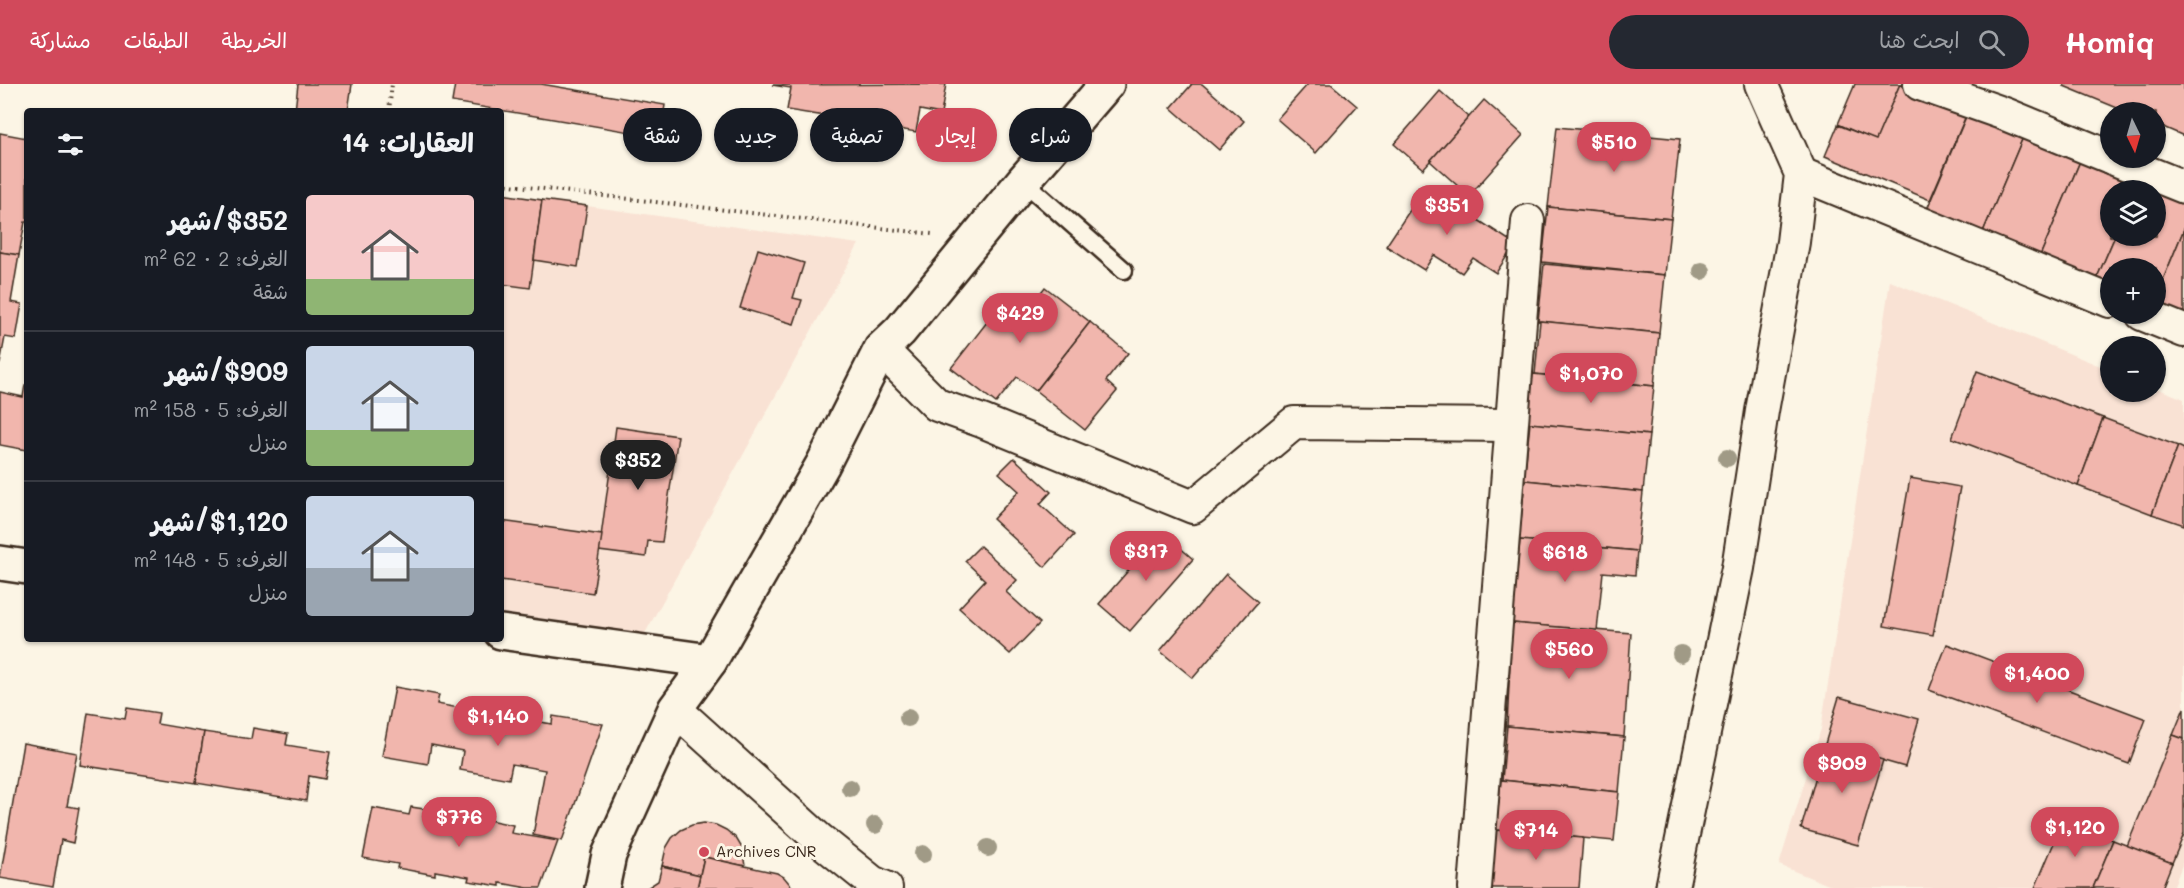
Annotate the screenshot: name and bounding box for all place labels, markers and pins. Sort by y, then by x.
pin: $510 [1578,122,1650,173]
pin: $351 [1411,185,1483,236]
pin: $429 [984,293,1056,344]
pin: $1,070 [1542,353,1640,404]
pin: $352 [602,440,674,491]
pin: $317 [1110,531,1182,582]
pin: $618 [1529,532,1601,583]
pin: $560 [1533,629,1605,680]
pin: $1,400 [1988,653,2086,704]
pin: $1,140 [449,696,547,747]
pin: $909 [1806,743,1878,794]
pin: $776 [423,797,495,848]
pin: $1,120 [2026,807,2124,858]
pin: $714 [1500,810,1572,861]
place label: Archives CNR [716,841,817,861]
marker: Archives CNR [697,845,711,859]

